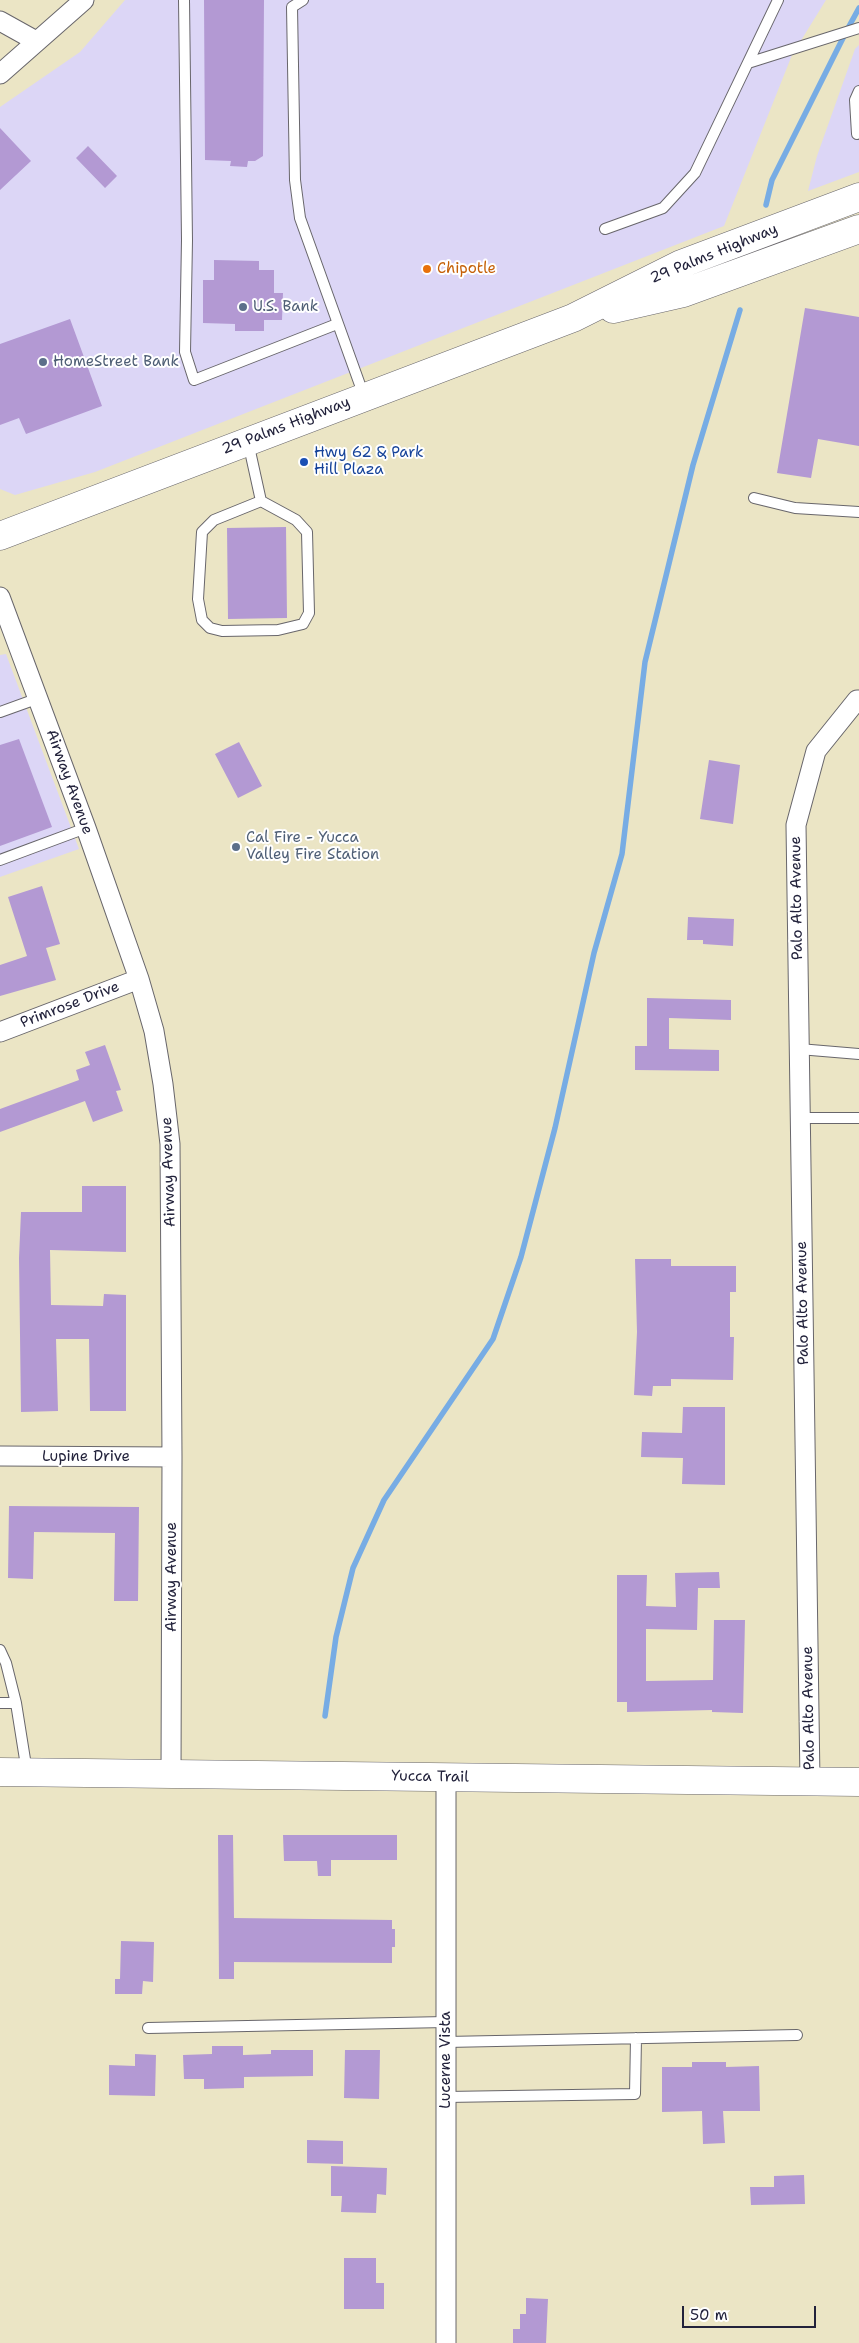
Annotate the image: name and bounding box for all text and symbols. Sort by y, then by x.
street label: 29 Palms Highway [648,220,780,288]
place label: Chipotle [437,260,496,278]
marker: Chipotle [421,263,433,275]
place label: U.S. Bank [253,298,318,316]
marker: U.S. Bank [237,301,249,313]
place label: HomeStreet Bank [53,353,179,371]
marker: HomeStreet Bank [37,356,49,368]
street label: 29 Palms Highway [219,393,353,459]
place label: Hwy 62 & Park Hill Plaza [314,444,423,479]
marker: Hwy 62 & Park Hill Plaza [298,456,310,468]
street label: Airway Avenue [42,727,96,837]
place label: Cal Fire - Yucca Valley Fire Station [246,829,379,864]
street label: Palo Alto Avenue [787,836,807,960]
marker: Cal Fire - Yucca Valley Fire Station [230,841,242,853]
street label: Primrose Drive [18,978,122,1032]
street label: Airway Avenue [158,1117,180,1227]
street label: Palo Alto Avenue [793,1241,813,1365]
street label: Lupine Drive [42,1448,130,1466]
street label: Airway Avenue [163,1522,181,1632]
street label: Palo Alto Avenue [799,1646,819,1770]
street label: Yucca Trail [391,1767,469,1787]
street label: Lucerne Vista [437,2011,455,2109]
scale bar [684,2296,818,2328]
text: 50 m [690,2305,728,2325]

